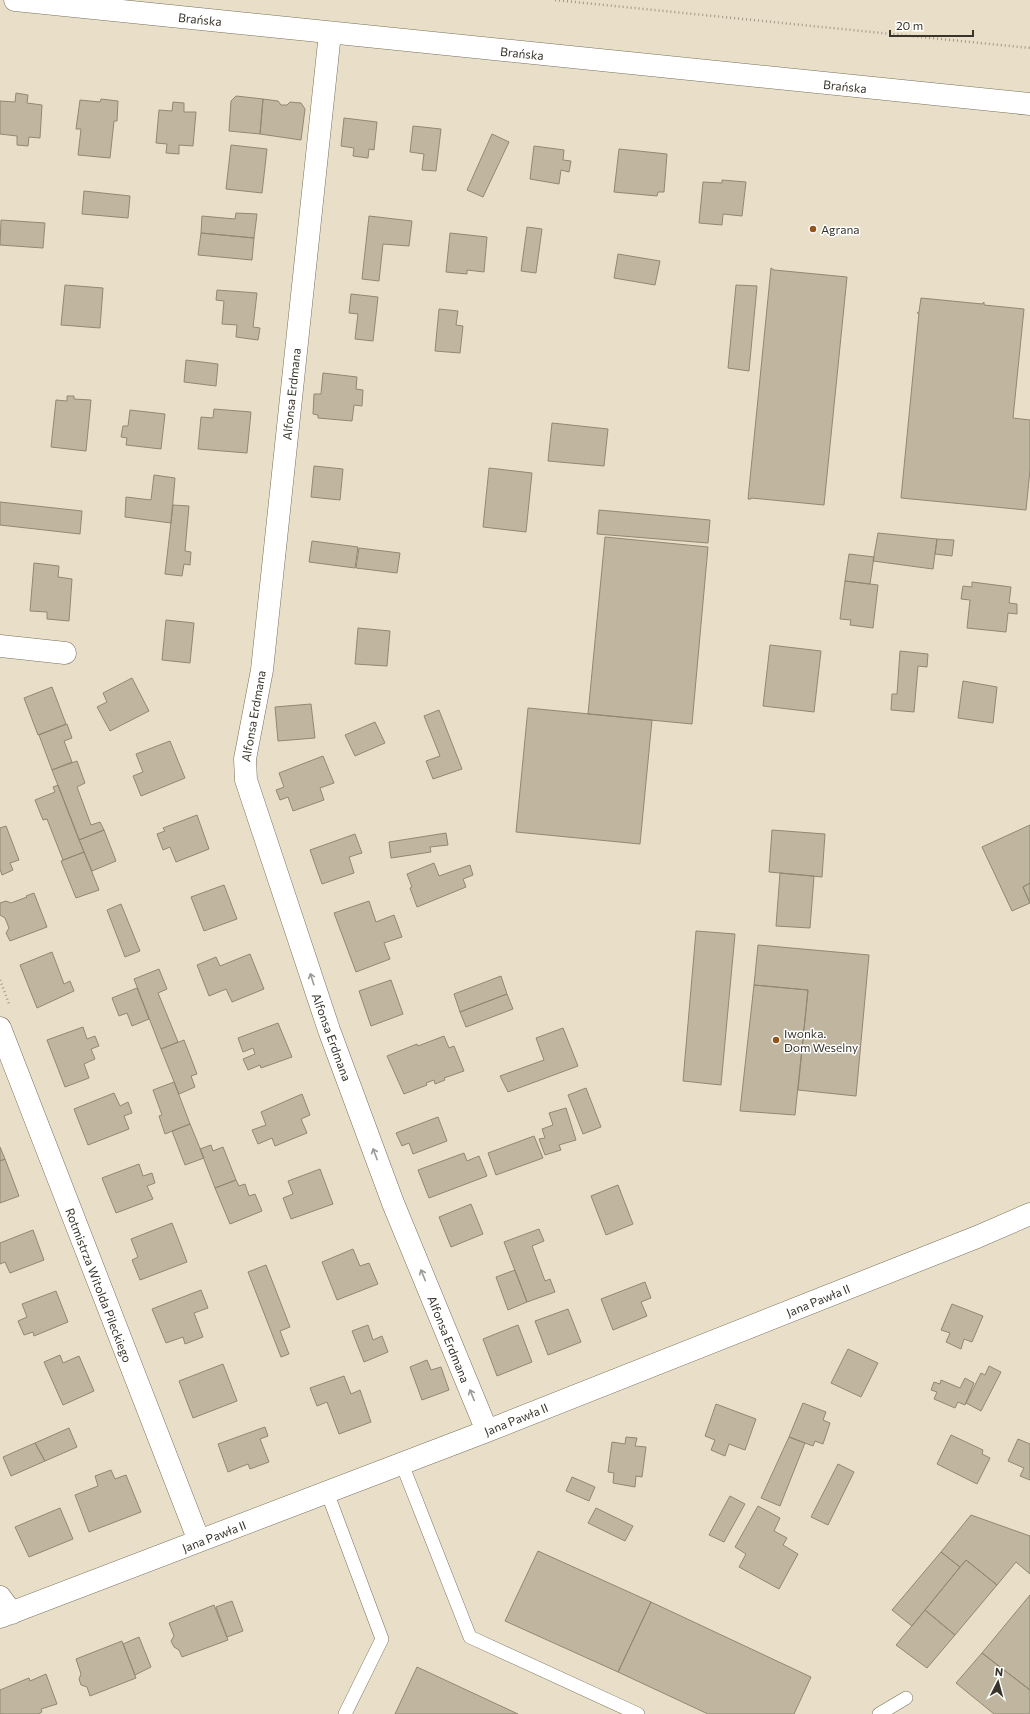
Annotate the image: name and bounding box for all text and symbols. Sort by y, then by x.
street label: Brańska [177,10,223,28]
scale bar [890,12,973,38]
text: 20 m [896,18,923,32]
street label: Brańska [499,44,545,62]
street label: Brańska [822,77,868,95]
place label: Agrana [821,222,860,236]
marker: Agrana [808,224,818,234]
street label: Alfonsa Erdmana [279,347,303,441]
street label: Alfonsa Erdmana [238,669,268,763]
one-way arrow [308,973,315,986]
street label: Alfonsa Erdmana [310,991,354,1083]
place label: Iwonka. Dom Weselny [784,1026,858,1054]
marker: Iwonka. Dom Weselny [771,1035,781,1045]
one-way arrow [371,1148,379,1160]
street label: Rotmistrza Witolda Pileckiego [63,1206,135,1364]
one-way arrow [419,1269,426,1281]
street label: Jana Pawła II [784,1281,852,1320]
street label: Alfonsa Erdmana [425,1294,473,1384]
one-way arrow [468,1390,476,1402]
street label: Jana Pawła II [482,1400,550,1439]
street label: Jana Pawła II [180,1517,248,1556]
north arrow [978,1662,1018,1702]
text: N [994,1665,1004,1678]

